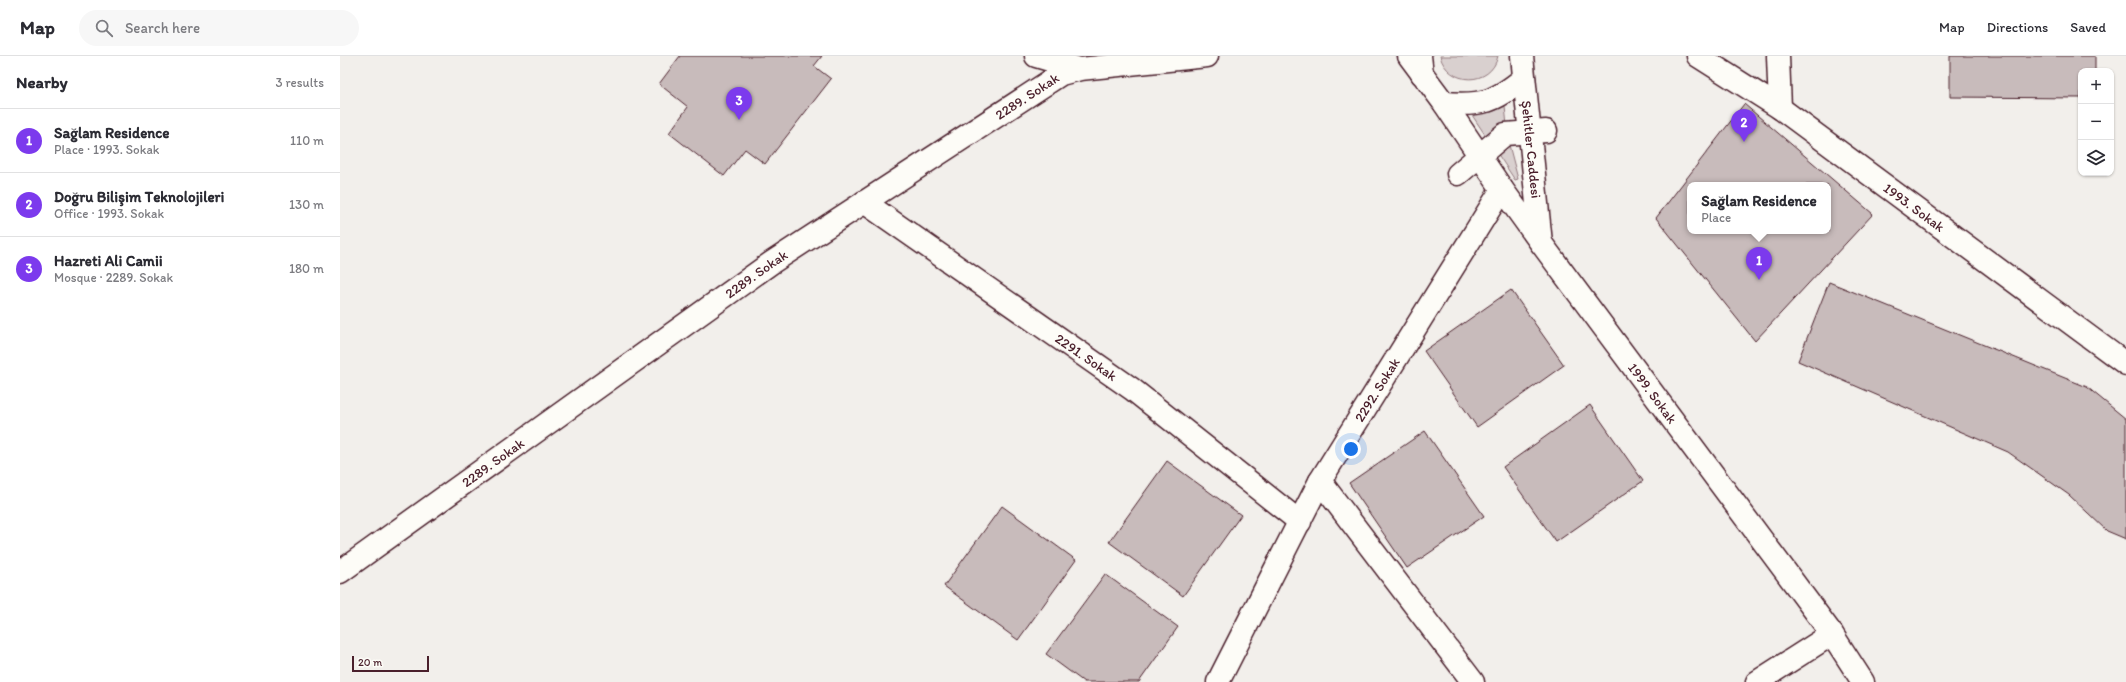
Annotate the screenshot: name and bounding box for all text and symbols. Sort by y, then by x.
search box [79,10,359,46]
text: Map [20,16,55,39]
icon: search [93,17,115,39]
text: Search here [125,19,200,37]
text: Map [1939,19,1965,36]
text: Directions [1987,19,2048,36]
text: Saved [2070,19,2106,36]
map controls [2078,68,2114,176]
button: + [2078,68,2114,104]
street label: 2289. Sokak [992,69,1062,123]
text: Nearby [16,72,68,92]
text: 3 results [275,75,324,90]
pin: 3 [726,87,752,120]
street label: Şehitler Caddesi [1518,100,1545,199]
button: − [2078,104,2114,140]
pin: 2 [1731,109,1757,142]
text: Sağlam Residence [54,124,170,142]
text: 1 [26,133,32,148]
text: 110 m [290,133,324,148]
button: layers [2078,140,2114,176]
text: Place · 1993. Sokak [54,142,159,157]
street label: 1993. Sokak [1880,179,1948,235]
popup [1687,182,1831,234]
text: Doğru Bilişim Teknolojileri [54,188,224,206]
text: Sağlam Residence [1701,192,1817,210]
text: 2 [26,197,32,212]
text: 130 m [289,197,324,212]
text: Office · 1993. Sokak [54,206,164,221]
text: Place [1701,210,1731,225]
street label: 2289. Sokak [722,246,791,302]
pin: 1 [1746,247,1772,280]
text: Hazreti Ali Camii [54,252,163,270]
text: 3 [25,261,33,276]
text: 180 m [289,261,324,276]
text: Mosque · 2289. Sokak [54,270,173,285]
street label: 2291. Sokak [1052,330,1120,385]
street label: 2292. Sokak [1351,354,1403,425]
street label: 1999. Sokak [1625,359,1681,427]
street label: 2289. Sokak [458,434,527,491]
your location [1341,439,1361,459]
scale bar [352,654,429,673]
text: 20 m [358,656,382,669]

